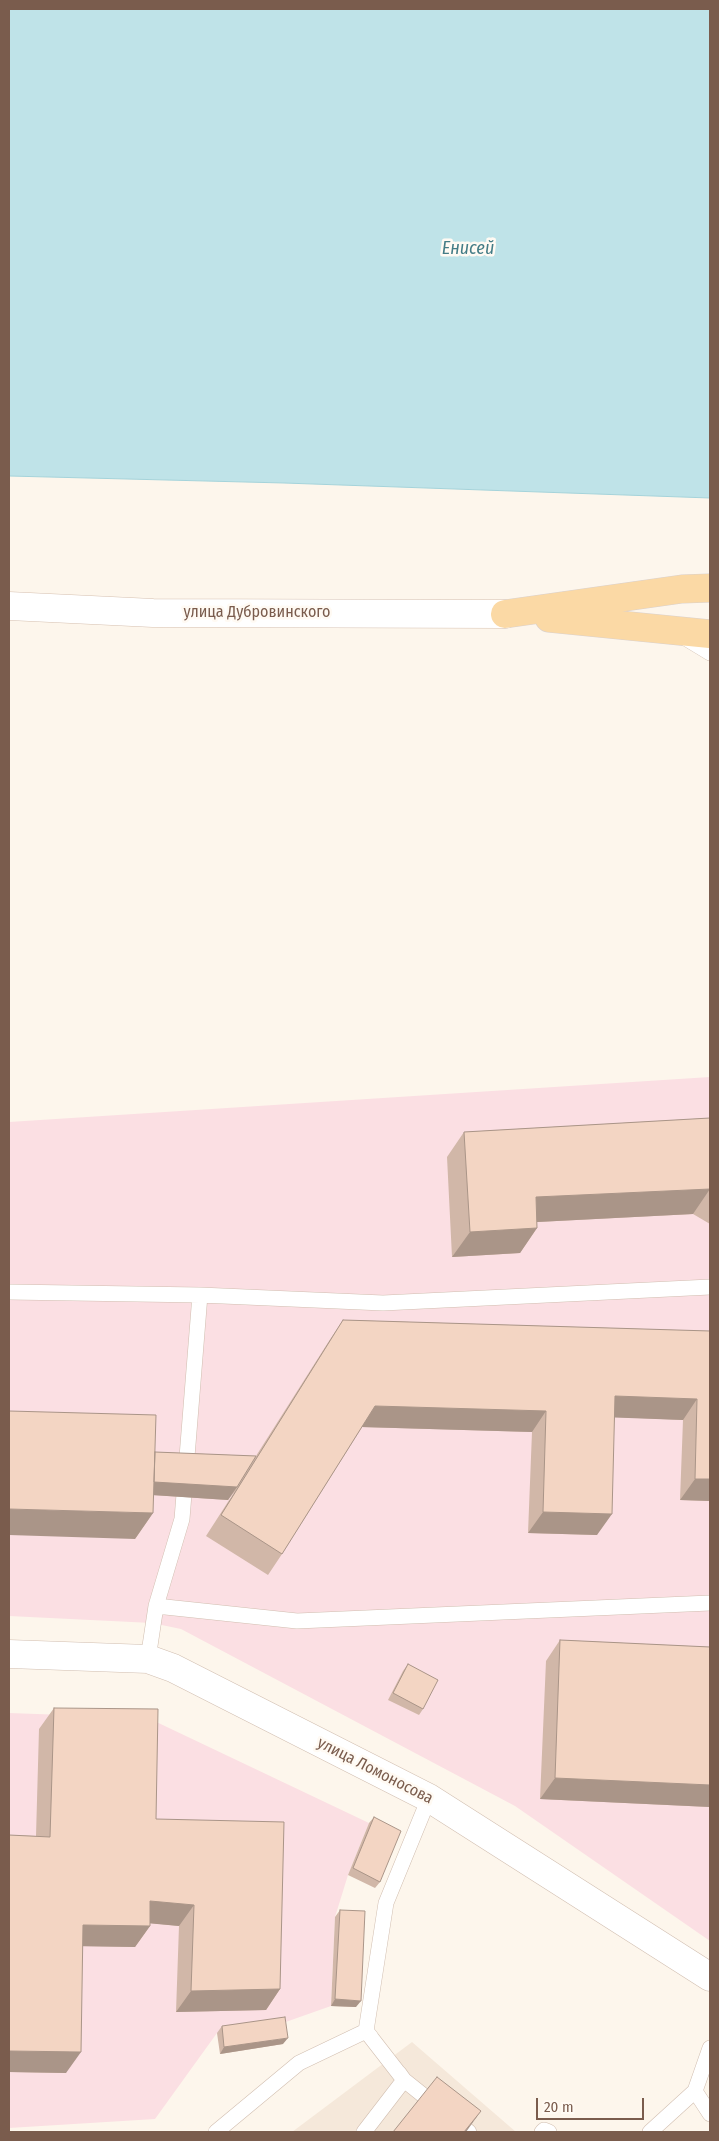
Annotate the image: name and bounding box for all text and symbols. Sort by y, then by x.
water label: Енисей [442,238,494,260]
street label: улица Дубровинского [183,603,331,623]
street label: улица Ломоносова [314,1734,436,1808]
scale bar [539,2088,646,2120]
text: 20 m [544,2098,574,2116]

